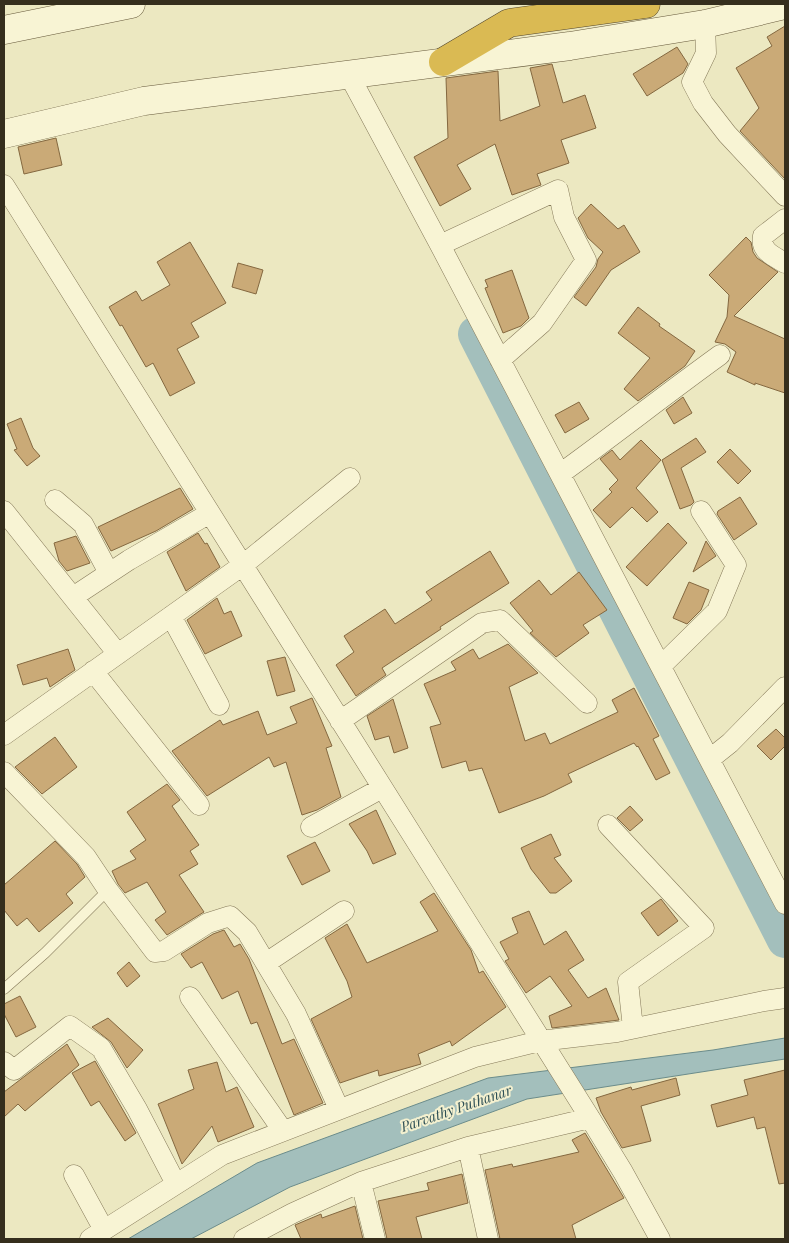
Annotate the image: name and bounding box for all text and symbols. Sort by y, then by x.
water label: Parvathy Puthanar [397,1080,515,1136]

